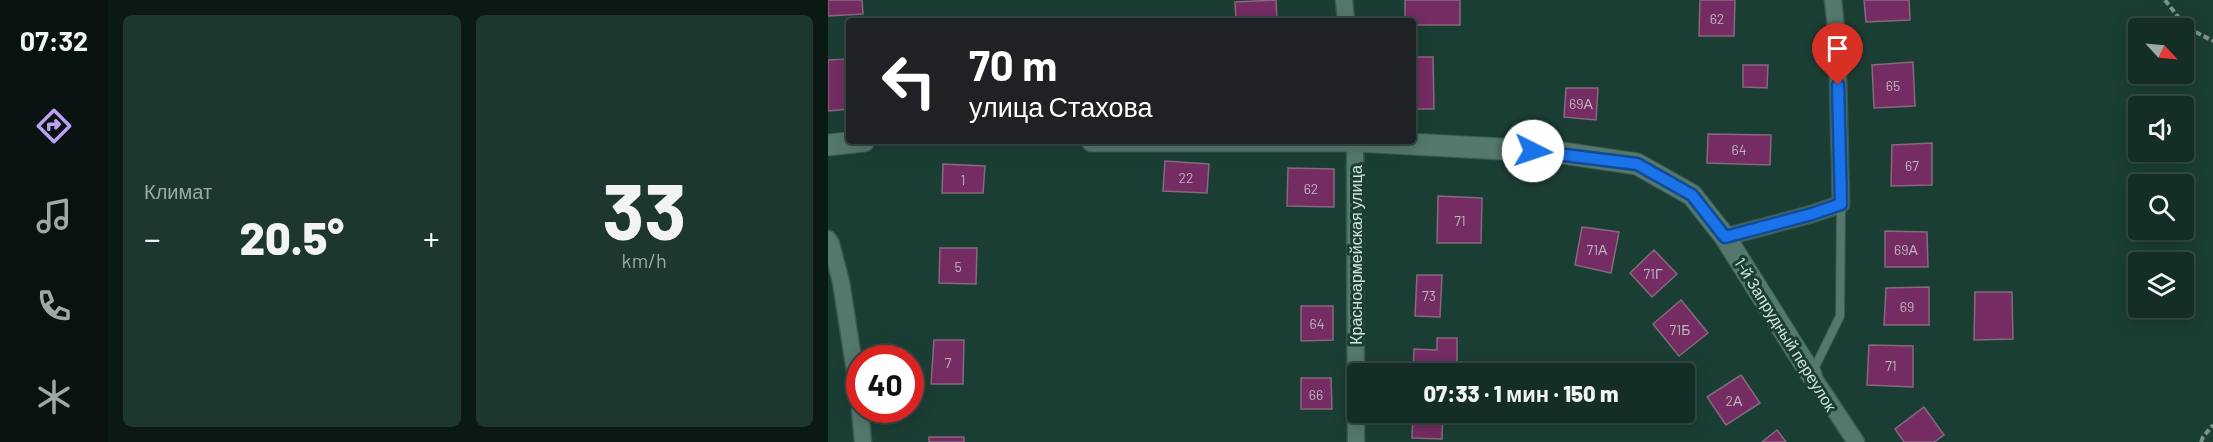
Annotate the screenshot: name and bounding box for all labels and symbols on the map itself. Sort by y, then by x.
house number: 62 [1710,10,1724,27]
north arrow [2128,18,2194,84]
pin [1812,23,1863,85]
house number: 65 [1886,77,1900,94]
house number: 69А [1569,95,1594,112]
position arrow [1501,119,1565,183]
house number: 64 [1732,141,1746,158]
house number: 67 [1905,157,1919,174]
street label: Красноармейская улица [1346,165,1365,345]
house number: 22 [1178,169,1194,186]
house number: 1 [961,171,965,188]
house number: 62 [1304,180,1318,197]
house number: 71 [1454,212,1466,229]
house number: 71А [1587,241,1608,258]
house number: 69А [1894,241,1919,258]
street label: 1-й Запрудный переулок [1731,254,1842,415]
house number: 5 [954,258,962,275]
house number: 71Г [1643,265,1663,282]
house number: 73 [1422,287,1436,304]
house number: 69 [1900,298,1914,315]
house number: 64 [1310,315,1324,332]
house number: 71Б [1670,321,1690,338]
speed limit sign: 40 [846,345,924,423]
house number: 7 [945,354,952,371]
house number: 71 [1885,357,1897,374]
house number: 66 [1309,386,1323,403]
house number: 2А [1726,392,1743,409]

